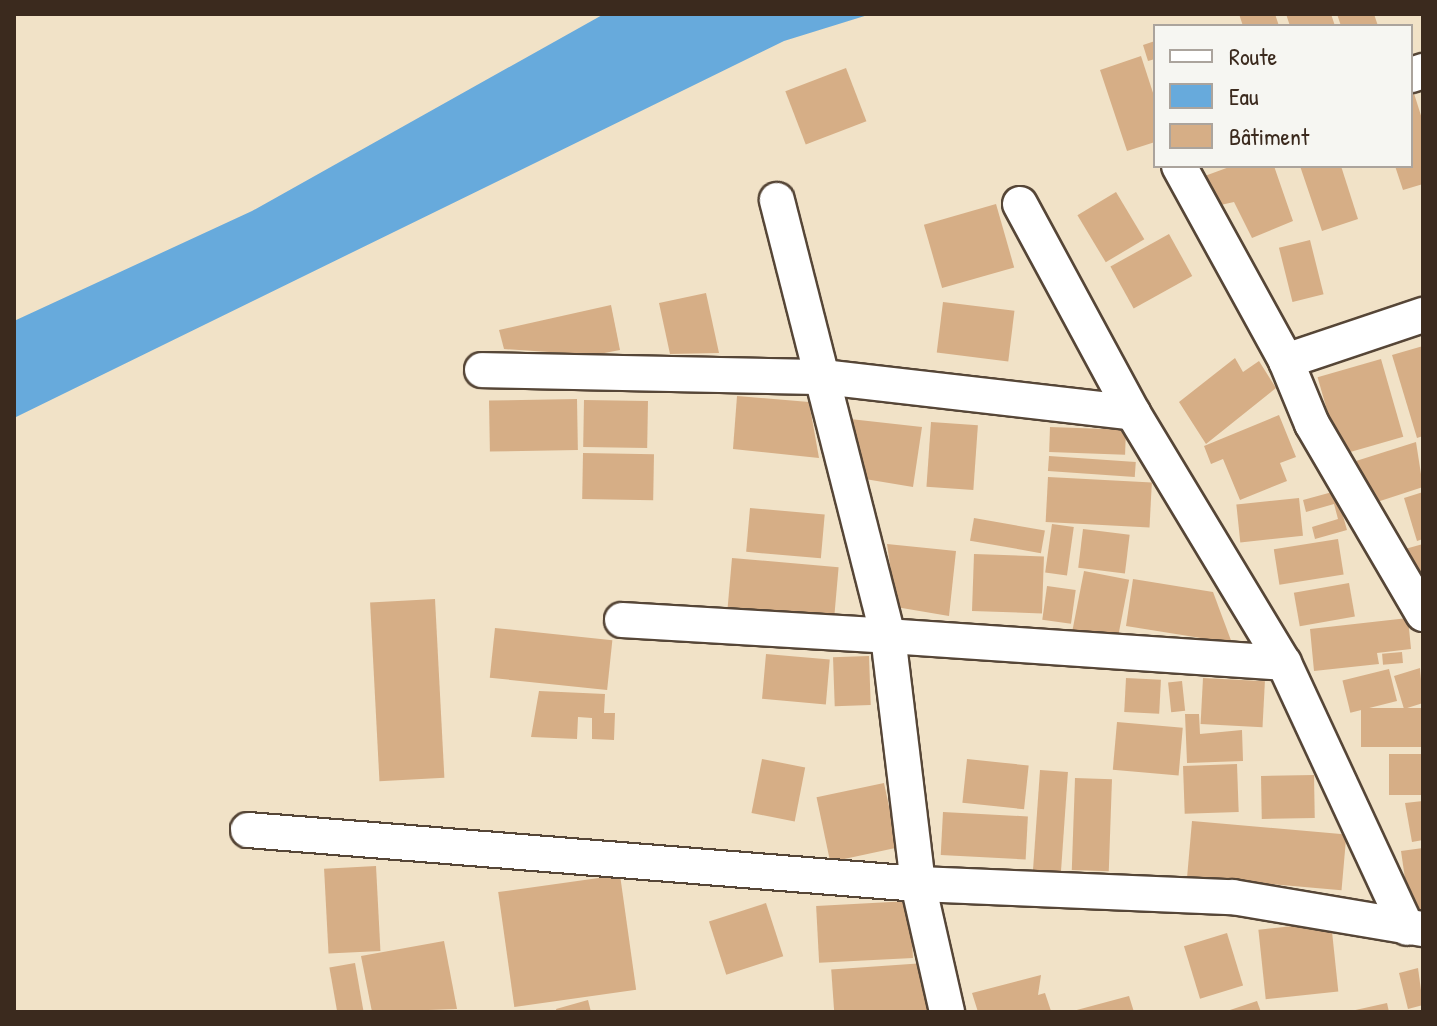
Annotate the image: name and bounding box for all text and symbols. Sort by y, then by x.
legend [1153,24,1413,168]
text: Route [1229,40,1277,72]
text: Eau [1229,80,1259,112]
text: Bâtiment [1229,120,1309,152]

